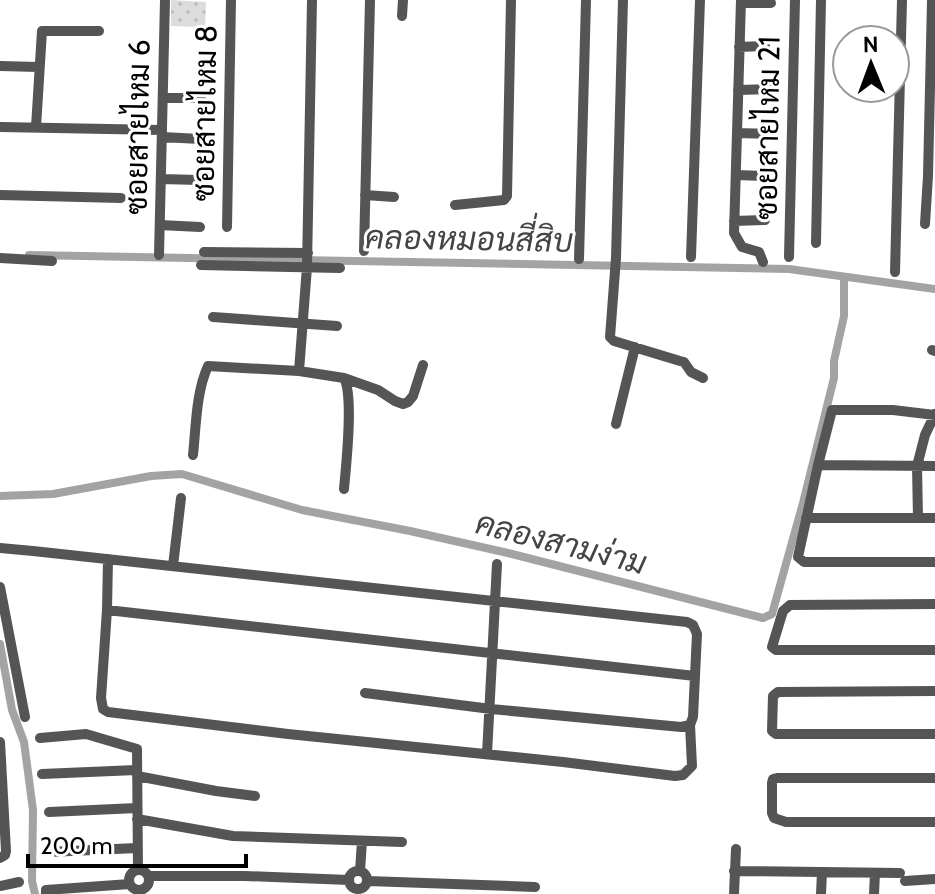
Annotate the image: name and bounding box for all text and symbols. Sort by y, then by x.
street label: ซอยสายไหม 8 [183,24,225,202]
north arrow [831,24,911,104]
text: N [863,31,879,58]
street label: ซอยสายไหม 21 [746,36,788,220]
street label: ซอยสายไหม 6 [116,39,158,215]
water label: คลองหมอนสี่สิบ [365,209,574,260]
water label: คลองสามง่าม [472,502,651,583]
scale bar [28,818,246,868]
text: 200 m [40,831,113,860]

